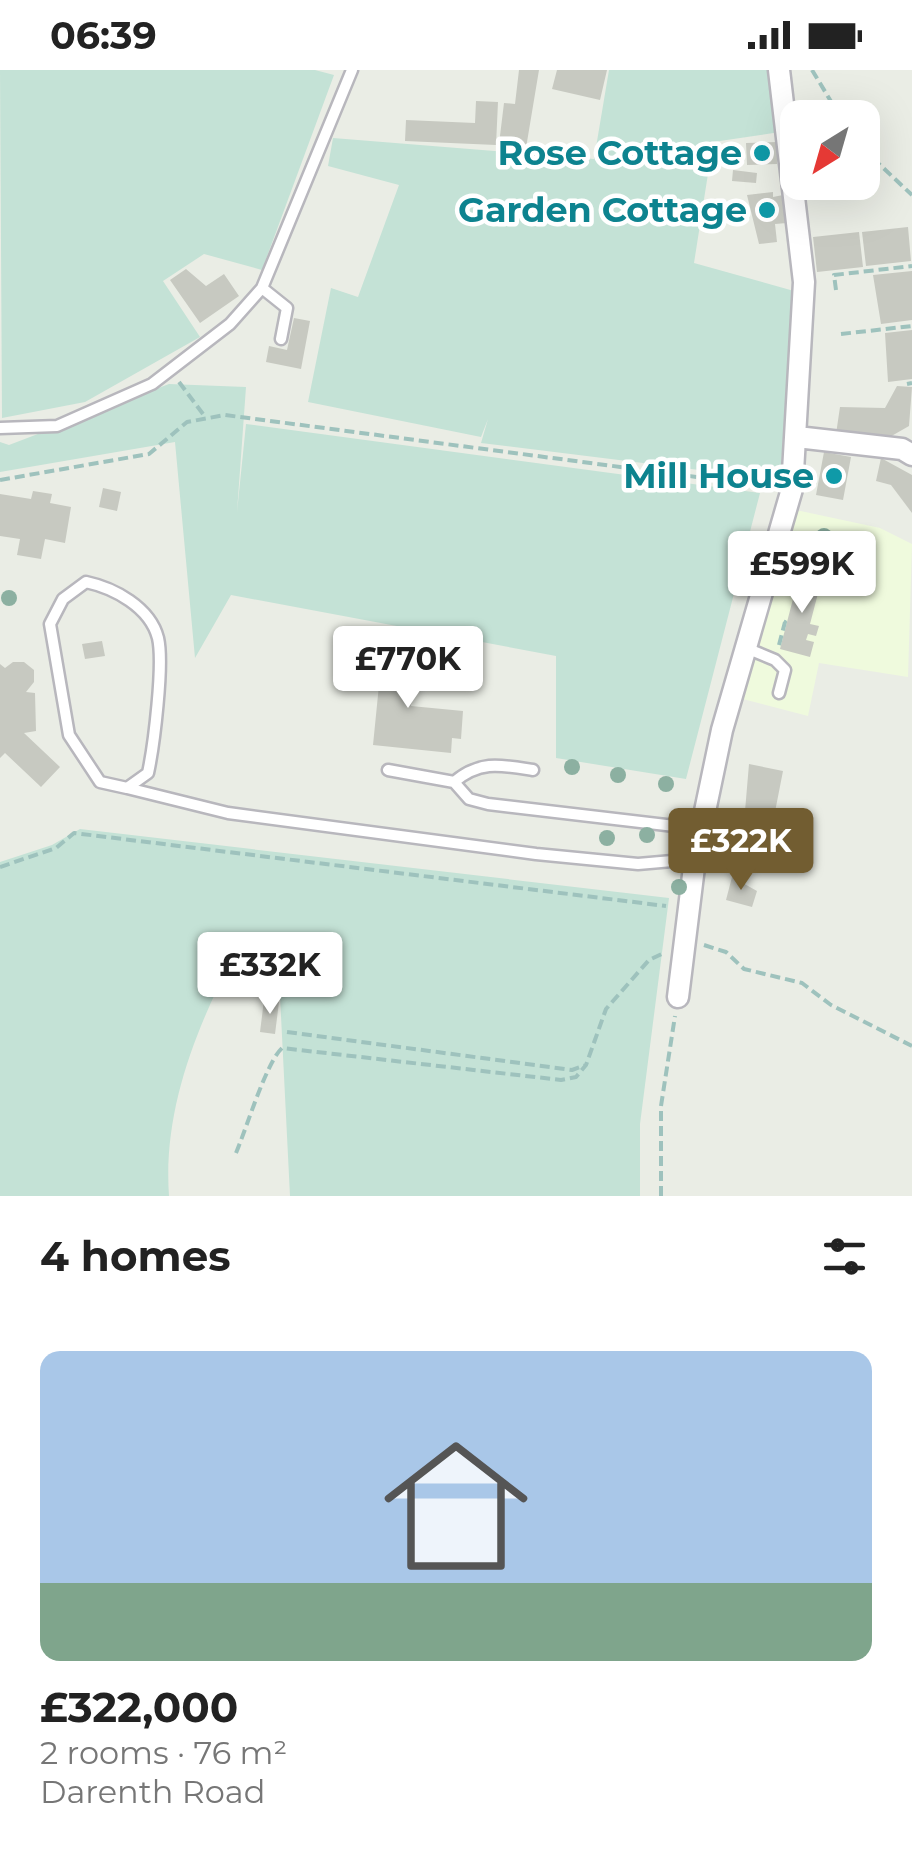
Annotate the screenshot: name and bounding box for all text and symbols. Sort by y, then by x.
text: 06:39 [50,12,157,59]
north arrow [780,100,880,200]
map controls [780,100,880,200]
place label: Rose Cottage [497,131,742,174]
marker: Rose Cottage [751,142,773,164]
place label: Garden Cottage [458,188,747,231]
marker: Garden Cottage [756,199,778,221]
place label: Mill House [623,454,814,497]
marker: Mill House [823,465,845,487]
pin: £599K [732,531,872,616]
text: £599K [750,544,854,583]
pin: £770K [338,626,478,711]
text: £770K [355,639,461,678]
pin: £322K [671,808,811,893]
text: £322K [690,821,792,860]
pin: £332K [200,932,340,1017]
text: £332K [219,945,321,984]
icon: filters [817,1229,872,1284]
text: 4 homes [40,1230,231,1282]
icon: home [366,1416,546,1596]
text: £322,000 [40,1681,238,1733]
text: 2 rooms · 76 m² [40,1733,287,1772]
text: Darenth Road [40,1772,265,1811]

